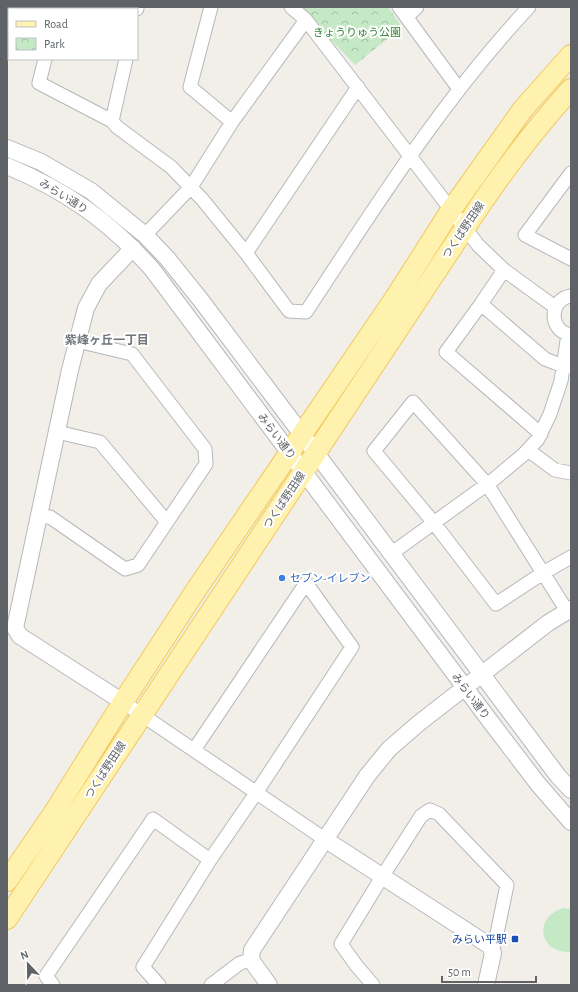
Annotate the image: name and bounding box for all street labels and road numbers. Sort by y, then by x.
street label: みらい通り [37,176,91,216]
street label: つくば野田線 [440,199,486,261]
street label: みらい通り [256,410,298,462]
street label: つくば野田線 [261,469,307,531]
street label: みらい通り [450,670,492,722]
street label: つくば野田線 [82,739,128,801]

